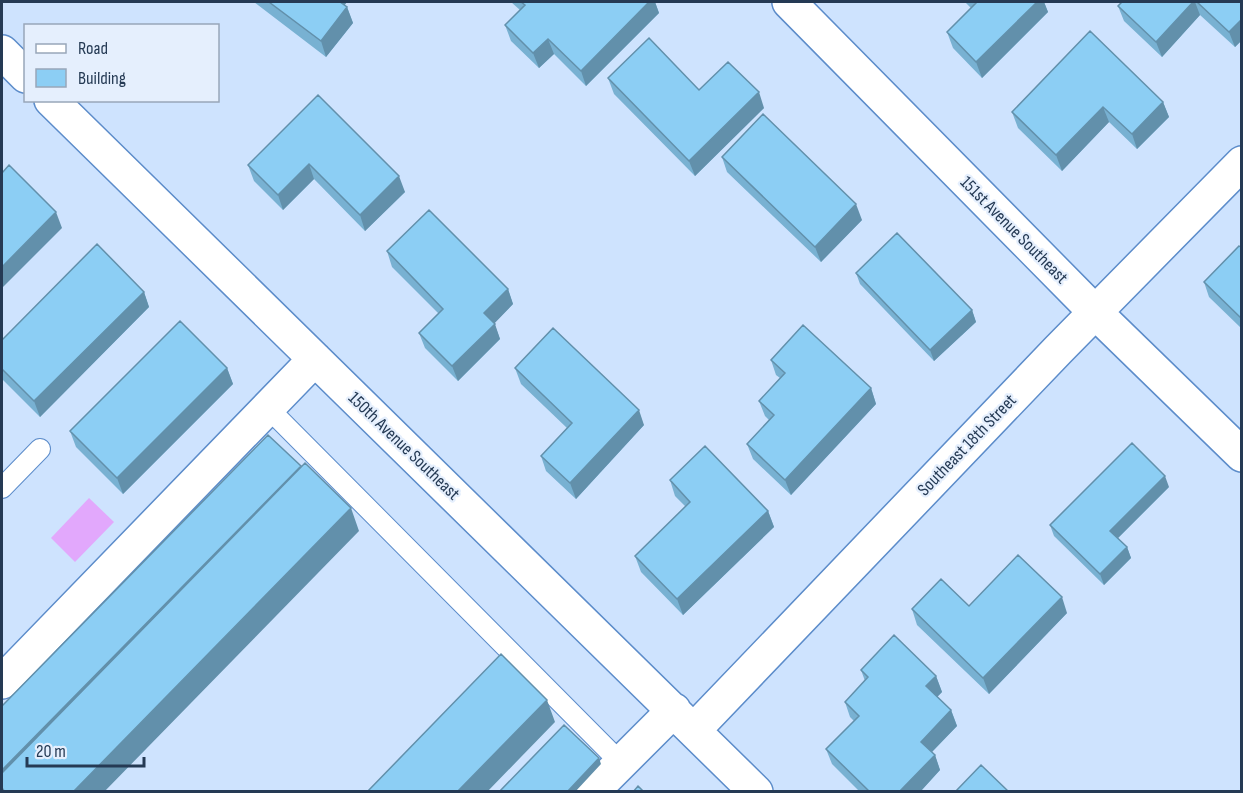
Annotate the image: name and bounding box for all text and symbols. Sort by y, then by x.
legend [24,24,219,102]
text: Road [78,38,108,59]
text: Building [78,68,126,89]
street label: 151st Avenue Southeast [956,172,1073,289]
street label: 150th Avenue Southeast [344,388,464,505]
street label: Southeast 18th Street [913,389,1021,500]
scale bar [27,730,144,768]
text: 20 m [36,741,66,762]

